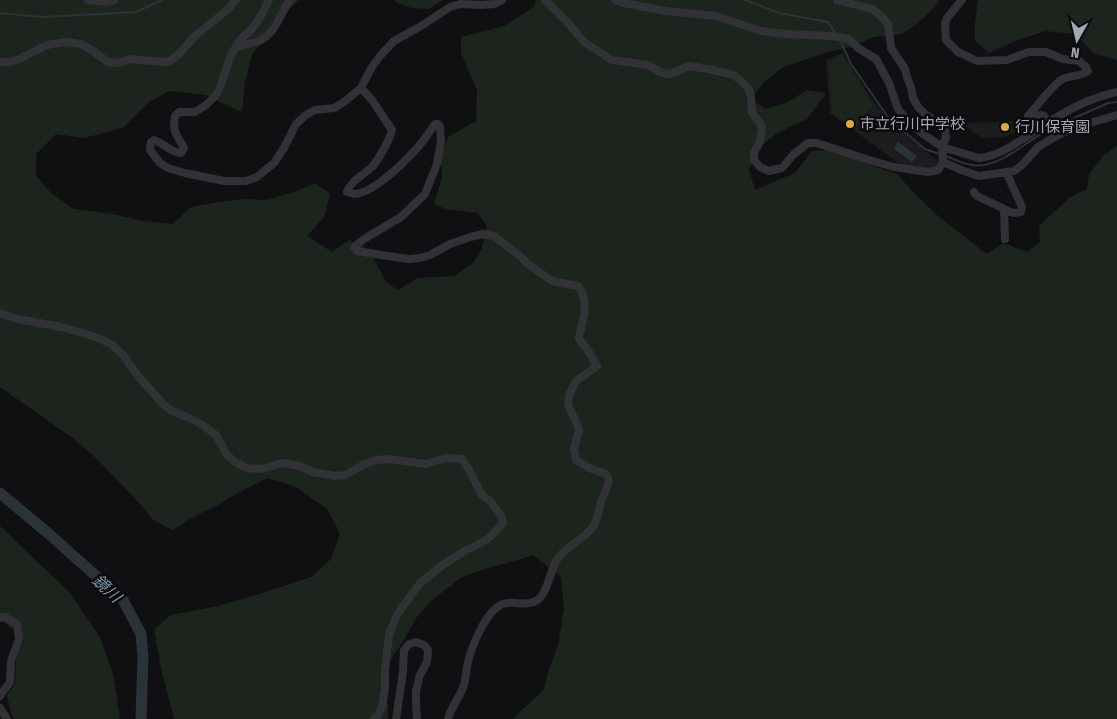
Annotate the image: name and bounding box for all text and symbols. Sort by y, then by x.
north arrow [1052,15,1102,65]
text: N [1070,43,1081,61]
place label: 市立行川中学校 [860,115,965,133]
marker: 市立行川中学校 [844,118,856,130]
place label: 行川保育園 [1015,118,1090,136]
marker: 行川保育園 [999,121,1011,133]
water label: 鏡川 [88,571,126,608]

